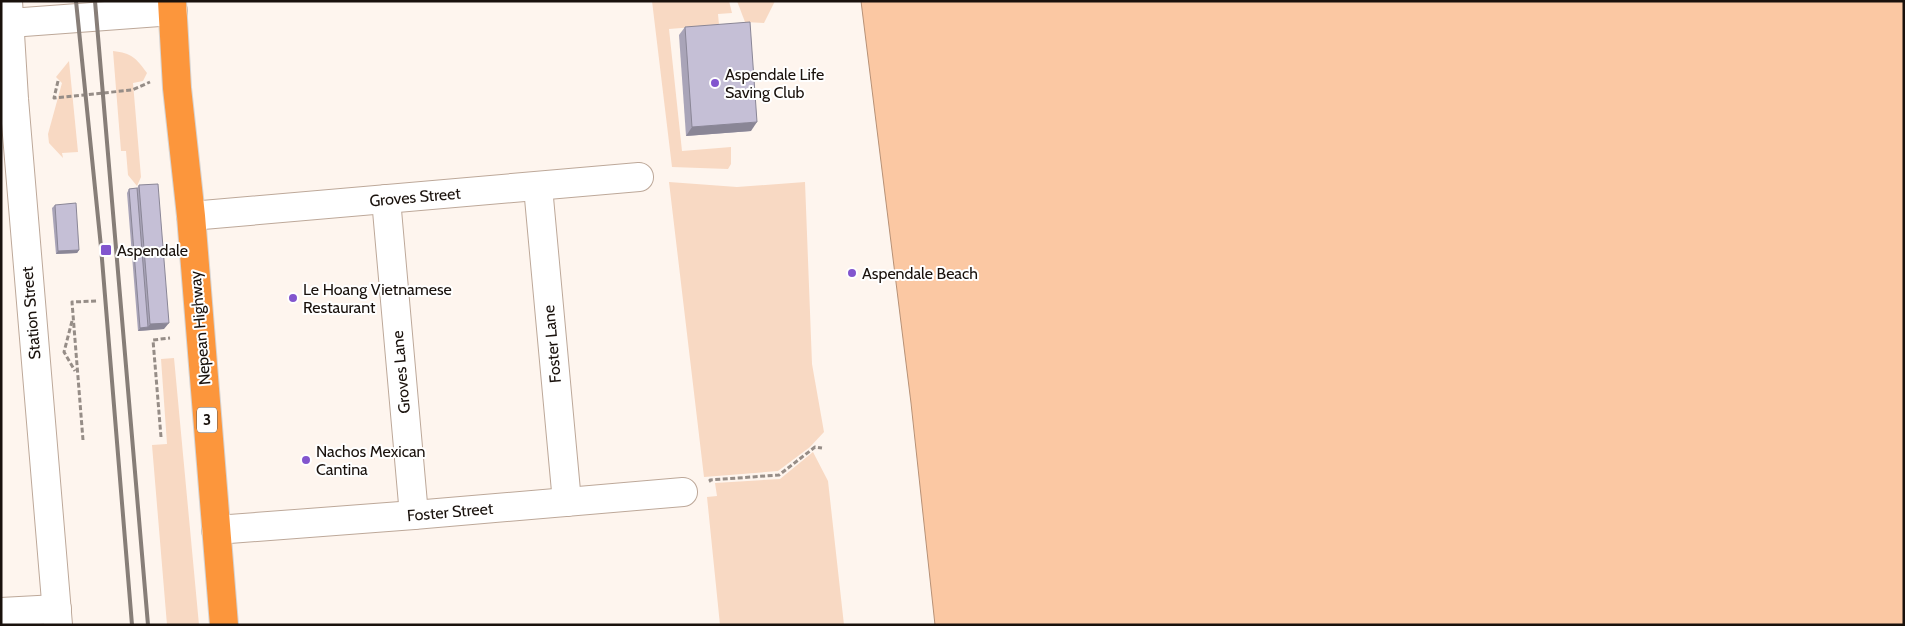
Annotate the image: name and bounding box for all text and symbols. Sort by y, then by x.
place label: Aspendale Life Saving Club [725,65,824,102]
marker: Aspendale Life Saving Club [709,77,721,89]
street label: Groves Street [369,183,462,210]
place label: Aspendale [117,241,188,260]
marker: Aspendale [99,243,113,257]
place label: Aspendale Beach [862,264,978,283]
street label: Station Street [17,265,45,360]
marker: Aspendale Beach [846,267,858,279]
street label: Nepean Highway [186,270,214,386]
place label: Le Hoang Vietnamese Restaurant [303,280,452,317]
marker: Le Hoang Vietnamese Restaurant [287,292,299,304]
street label: Foster Lane [539,304,565,384]
street label: Groves Lane [388,330,414,414]
road number: 3 [197,408,217,432]
place label: Nachos Mexican Cantina [316,442,426,479]
marker: Nachos Mexican Cantina [300,454,312,466]
street label: Foster Street [406,499,494,525]

